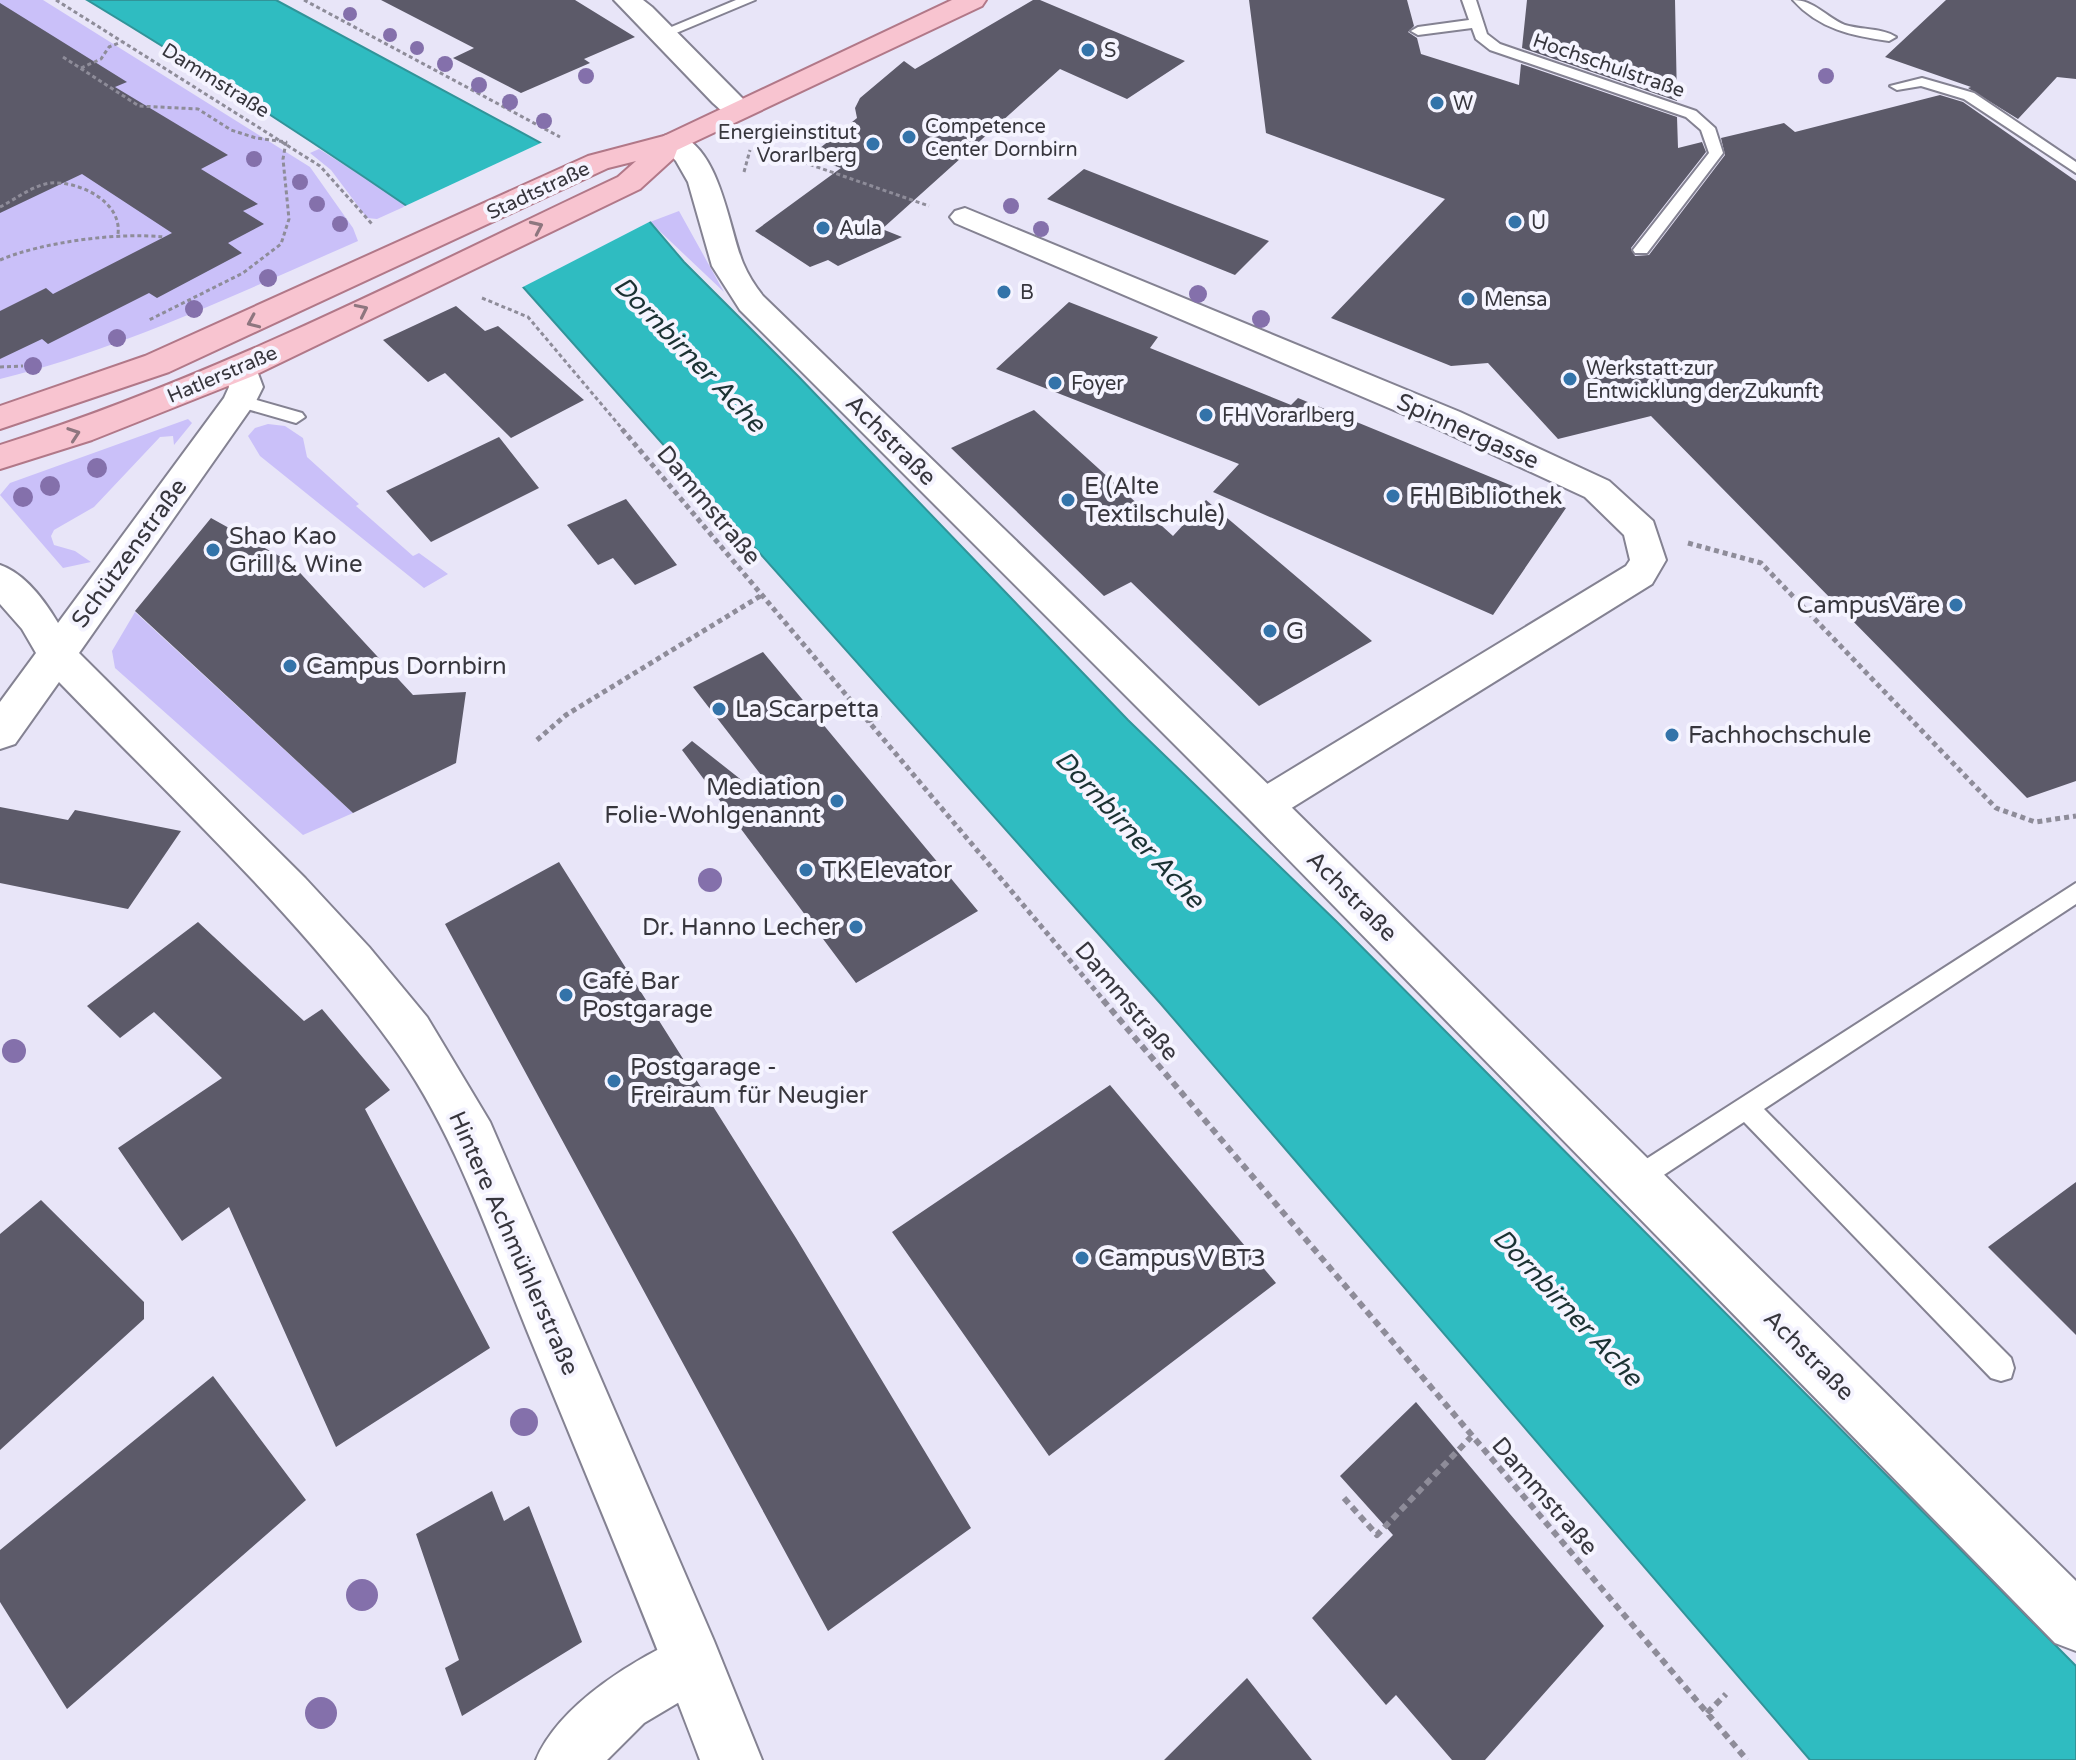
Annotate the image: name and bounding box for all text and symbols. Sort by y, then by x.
street label: Hochschulstraße [1530,29,1688,103]
street label: Dammstraße [157,38,274,123]
place label: S [1104,39,1116,63]
marker: S [1079,41,1097,59]
place label: W [1453,92,1473,116]
marker: W [1428,94,1446,112]
place label: Competence Center Dornbirn [925,115,1078,162]
place label: Energieinstitut Vorarlberg [718,121,857,168]
marker: Competence Center Dornbirn [900,128,918,146]
marker: Energieinstitut Vorarlberg [864,135,882,153]
street label: Stadtstraße [483,157,594,225]
place label: U [1531,211,1546,235]
marker: U [1506,213,1524,231]
place label: Aula [839,217,882,241]
marker: Aula [814,219,832,237]
one-way arrow [528,221,543,237]
water label: Dornbirner Ache [608,270,773,439]
place label: B [1020,281,1034,305]
marker: B [995,283,1013,301]
place label: Mensa [1484,288,1547,312]
marker: Mensa [1459,290,1477,308]
one-way arrow [353,304,368,320]
one-way arrow [247,312,261,328]
street label: Hatlerstraße [164,341,281,409]
place label: Werkstatt zur Entwicklung der Zukunft [1586,357,1820,404]
marker: Werkstatt zur Entwicklung der Zukunft [1561,370,1579,388]
place label: Foyer [1071,372,1124,396]
marker: Foyer [1046,374,1064,392]
street label: Spinnergasse [1392,387,1543,476]
street label: Achstraße [839,389,942,492]
place label: FH Vorarlberg [1222,404,1355,428]
marker: FH Vorarlberg [1197,406,1215,424]
one-way arrow [67,427,81,443]
street label: Dammstraße [650,440,767,571]
place label: E (Alte Textilschule) [1084,472,1225,529]
street label: Schützenstraße [66,473,193,634]
place label: FH Bibliothek [1409,482,1562,511]
marker: FH Bibliothek [1384,487,1402,505]
marker: E (Alte Textilschule) [1059,491,1077,509]
place label: Shao Kao Grill & Wine [229,522,363,579]
marker: Shao Kao Grill & Wine [204,541,222,559]
place label: CampusVäre [1797,591,1940,620]
marker: CampusVäre [1947,596,1965,614]
place label: G [1286,617,1304,646]
marker: G [1261,622,1279,640]
place label: Campus Dornbirn [306,652,507,681]
marker: Campus Dornbirn [281,657,299,675]
place label: La Scarpetta [735,695,879,724]
marker: La Scarpetta [710,700,728,718]
place label: Fachhochschule [1688,721,1871,750]
marker: Fachhochschule [1663,726,1681,744]
water label: Dornbirner Ache [1049,744,1211,916]
place label: Mediation Folie-Wohlgenannt [604,773,821,830]
marker: Mediation Folie-Wohlgenannt [828,792,846,810]
street label: Achstraße [1300,845,1403,948]
place label: TK Elevator [822,856,953,885]
marker: TK Elevator [797,861,815,879]
place label: Dr. Hanno Lecher [642,913,841,942]
marker: Dr. Hanno Lecher [847,918,865,936]
street label: Dammstraße [1068,936,1185,1067]
place label: Café Bar Postgarage [582,967,713,1024]
marker: Café Bar Postgarage [557,986,575,1004]
place label: Postgarage - Freiraum für Neugier [630,1053,869,1110]
marker: Postgarage - Freiraum für Neugier [605,1072,623,1090]
street label: Hintere Achmühlerstraße [442,1107,585,1380]
water label: Dornbirner Ache [1487,1222,1649,1394]
place label: Campus V BT3 [1098,1244,1266,1273]
marker: Campus V BT3 [1073,1249,1091,1267]
street label: Achstraße [1757,1304,1860,1407]
street label: Dammstraße [1486,1431,1604,1561]

